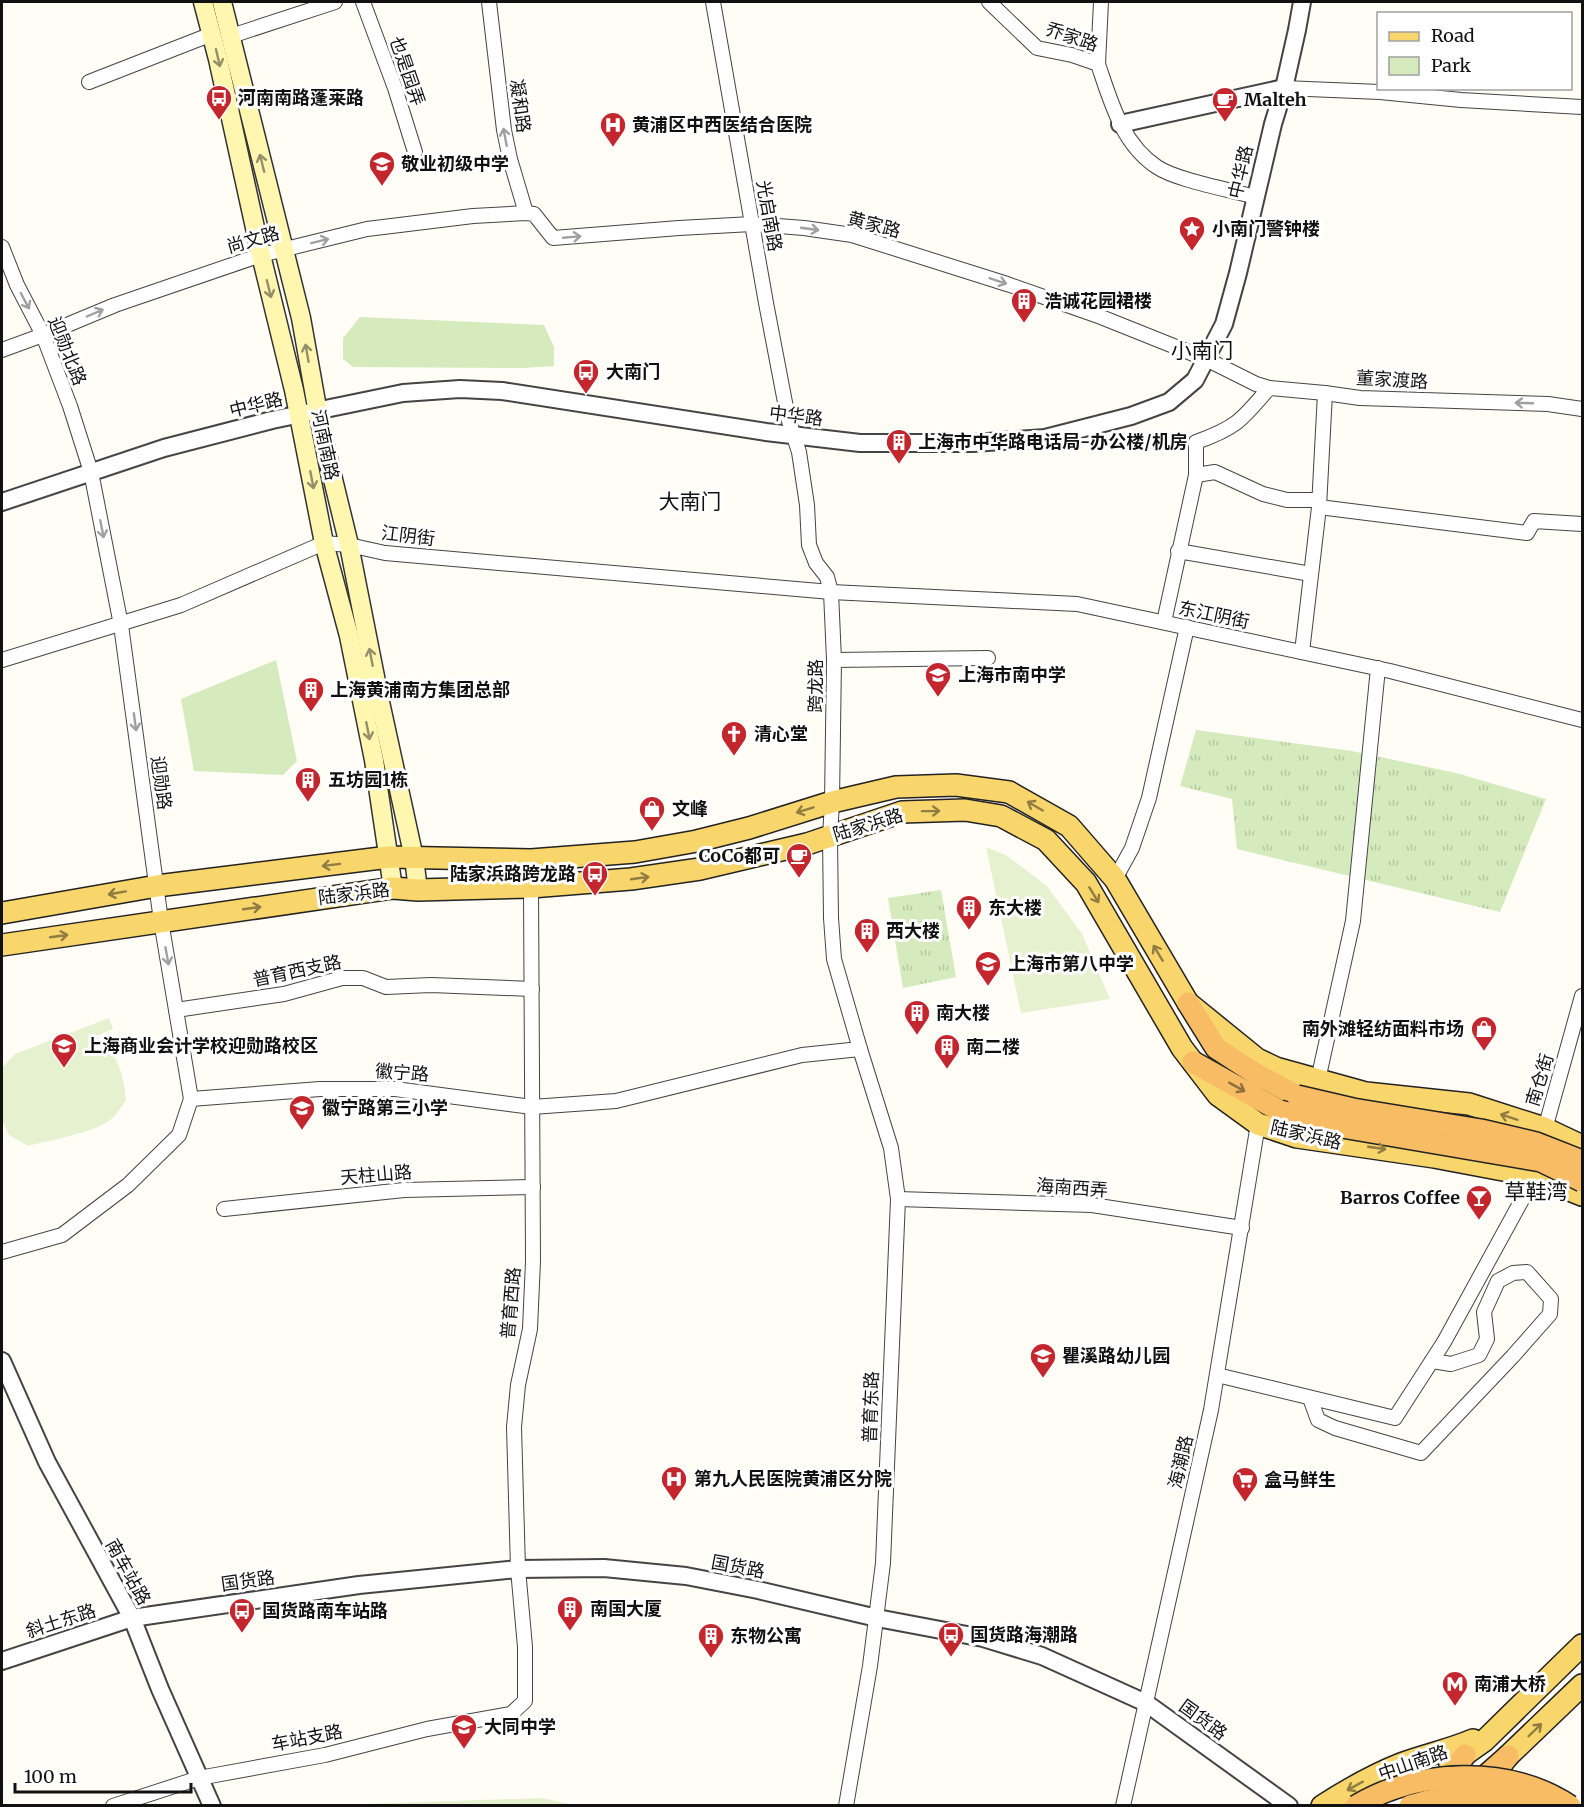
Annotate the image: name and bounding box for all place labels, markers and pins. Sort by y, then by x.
bus stop icon: 河南南路蓬莱路 [204,83,234,121]
cafe icon: Malteh [1210,85,1240,123]
place label: 河南南路蓬莱路 [238,86,364,109]
place label: Malteh [1244,88,1307,111]
hospital icon: 黄浦区中西医结合医院 [598,110,628,148]
place label: 黄浦区中西医结合医院 [632,113,812,136]
school or university icon: 敬业初级中学 [367,149,397,187]
place label: 敬业初级中学 [401,152,509,175]
place icon: 小南门警钟楼 [1177,214,1207,252]
place label: 小南门警钟楼 [1212,217,1320,240]
building icon: 浩诚花园裙楼 [1009,286,1039,324]
place label: 浩诚花园裙楼 [1044,289,1152,312]
bus stop icon: 大南门 [571,357,601,395]
place label: 大南门 [606,360,660,383]
building icon: 上海市中华路电话局-办公楼/机房 [884,427,914,465]
place label: 上海市中华路电话局-办公楼/机房 [918,430,1188,453]
school or university icon: 上海市南中学 [923,660,953,698]
place label: 上海市南中学 [958,663,1066,686]
building icon: 上海黄浦南方集团总部 [296,675,326,713]
place label: 上海黄浦南方集团总部 [330,678,510,701]
church icon: 清心堂 [719,719,749,757]
place label: 清心堂 [754,722,808,745]
building icon: 五坊园1栋 [293,765,323,803]
place label: 五坊园1栋 [328,768,408,791]
shop icon: 文峰 [637,794,667,832]
place label: 文峰 [672,797,708,820]
cafe icon: CoCo都可 [784,841,814,879]
place label: CoCo都可 [699,844,780,867]
bus stop icon: 陆家浜路跨龙路 [580,859,610,897]
place label: 陆家浜路跨龙路 [450,862,576,885]
building icon: 东大楼 [954,893,984,931]
place label: 东大楼 [988,896,1042,919]
building icon: 西大楼 [852,916,882,954]
place label: 西大楼 [886,919,940,942]
school or university icon: 上海市第八中学 [973,949,1003,987]
place label: 上海市第八中学 [1008,952,1134,975]
building icon: 南大楼 [902,998,932,1036]
place label: 南大楼 [936,1001,990,1024]
shop icon: 南外滩轻纺面料市场 [1469,1014,1499,1052]
place label: 南外滩轻纺面料市场 [1302,1017,1464,1040]
school or university icon: 上海商业会计学校迎勋路校区 [49,1031,79,1069]
building icon: 南二楼 [932,1032,962,1070]
place label: 上海商业会计学校迎勋路校区 [84,1034,318,1057]
place label: 南二楼 [966,1035,1020,1058]
school or university icon: 徽宁路第三小学 [287,1093,317,1131]
place label: 徽宁路第三小学 [322,1096,448,1119]
bar icon: Barros Coffee [1464,1183,1494,1221]
place label: Barros Coffee [1340,1186,1460,1209]
school or university icon: 瞿溪路幼儿园 [1028,1341,1058,1379]
place label: 瞿溪路幼儿园 [1062,1344,1170,1367]
hospital icon: 第九人民医院黄浦区分院 [659,1464,689,1502]
supermarket icon: 盒马鲜生 [1230,1465,1260,1503]
place label: 第九人民医院黄浦区分院 [694,1467,892,1490]
place label: 盒马鲜生 [1264,1468,1336,1491]
building icon: 南国大厦 [555,1594,585,1632]
bus stop icon: 国货路南车站路 [227,1596,257,1634]
place label: 南国大厦 [590,1597,662,1620]
place label: 国货路南车站路 [262,1599,388,1622]
bus stop icon: 国货路海潮路 [936,1620,966,1658]
building icon: 东物公寓 [696,1621,726,1659]
place label: 国货路海潮路 [970,1623,1078,1646]
place label: 东物公寓 [730,1624,802,1647]
metro station icon: 南浦大桥 [1440,1669,1470,1707]
place label: 南浦大桥 [1474,1672,1546,1695]
school or university icon: 大同中学 [449,1712,479,1750]
place label: 大同中学 [484,1715,556,1738]

